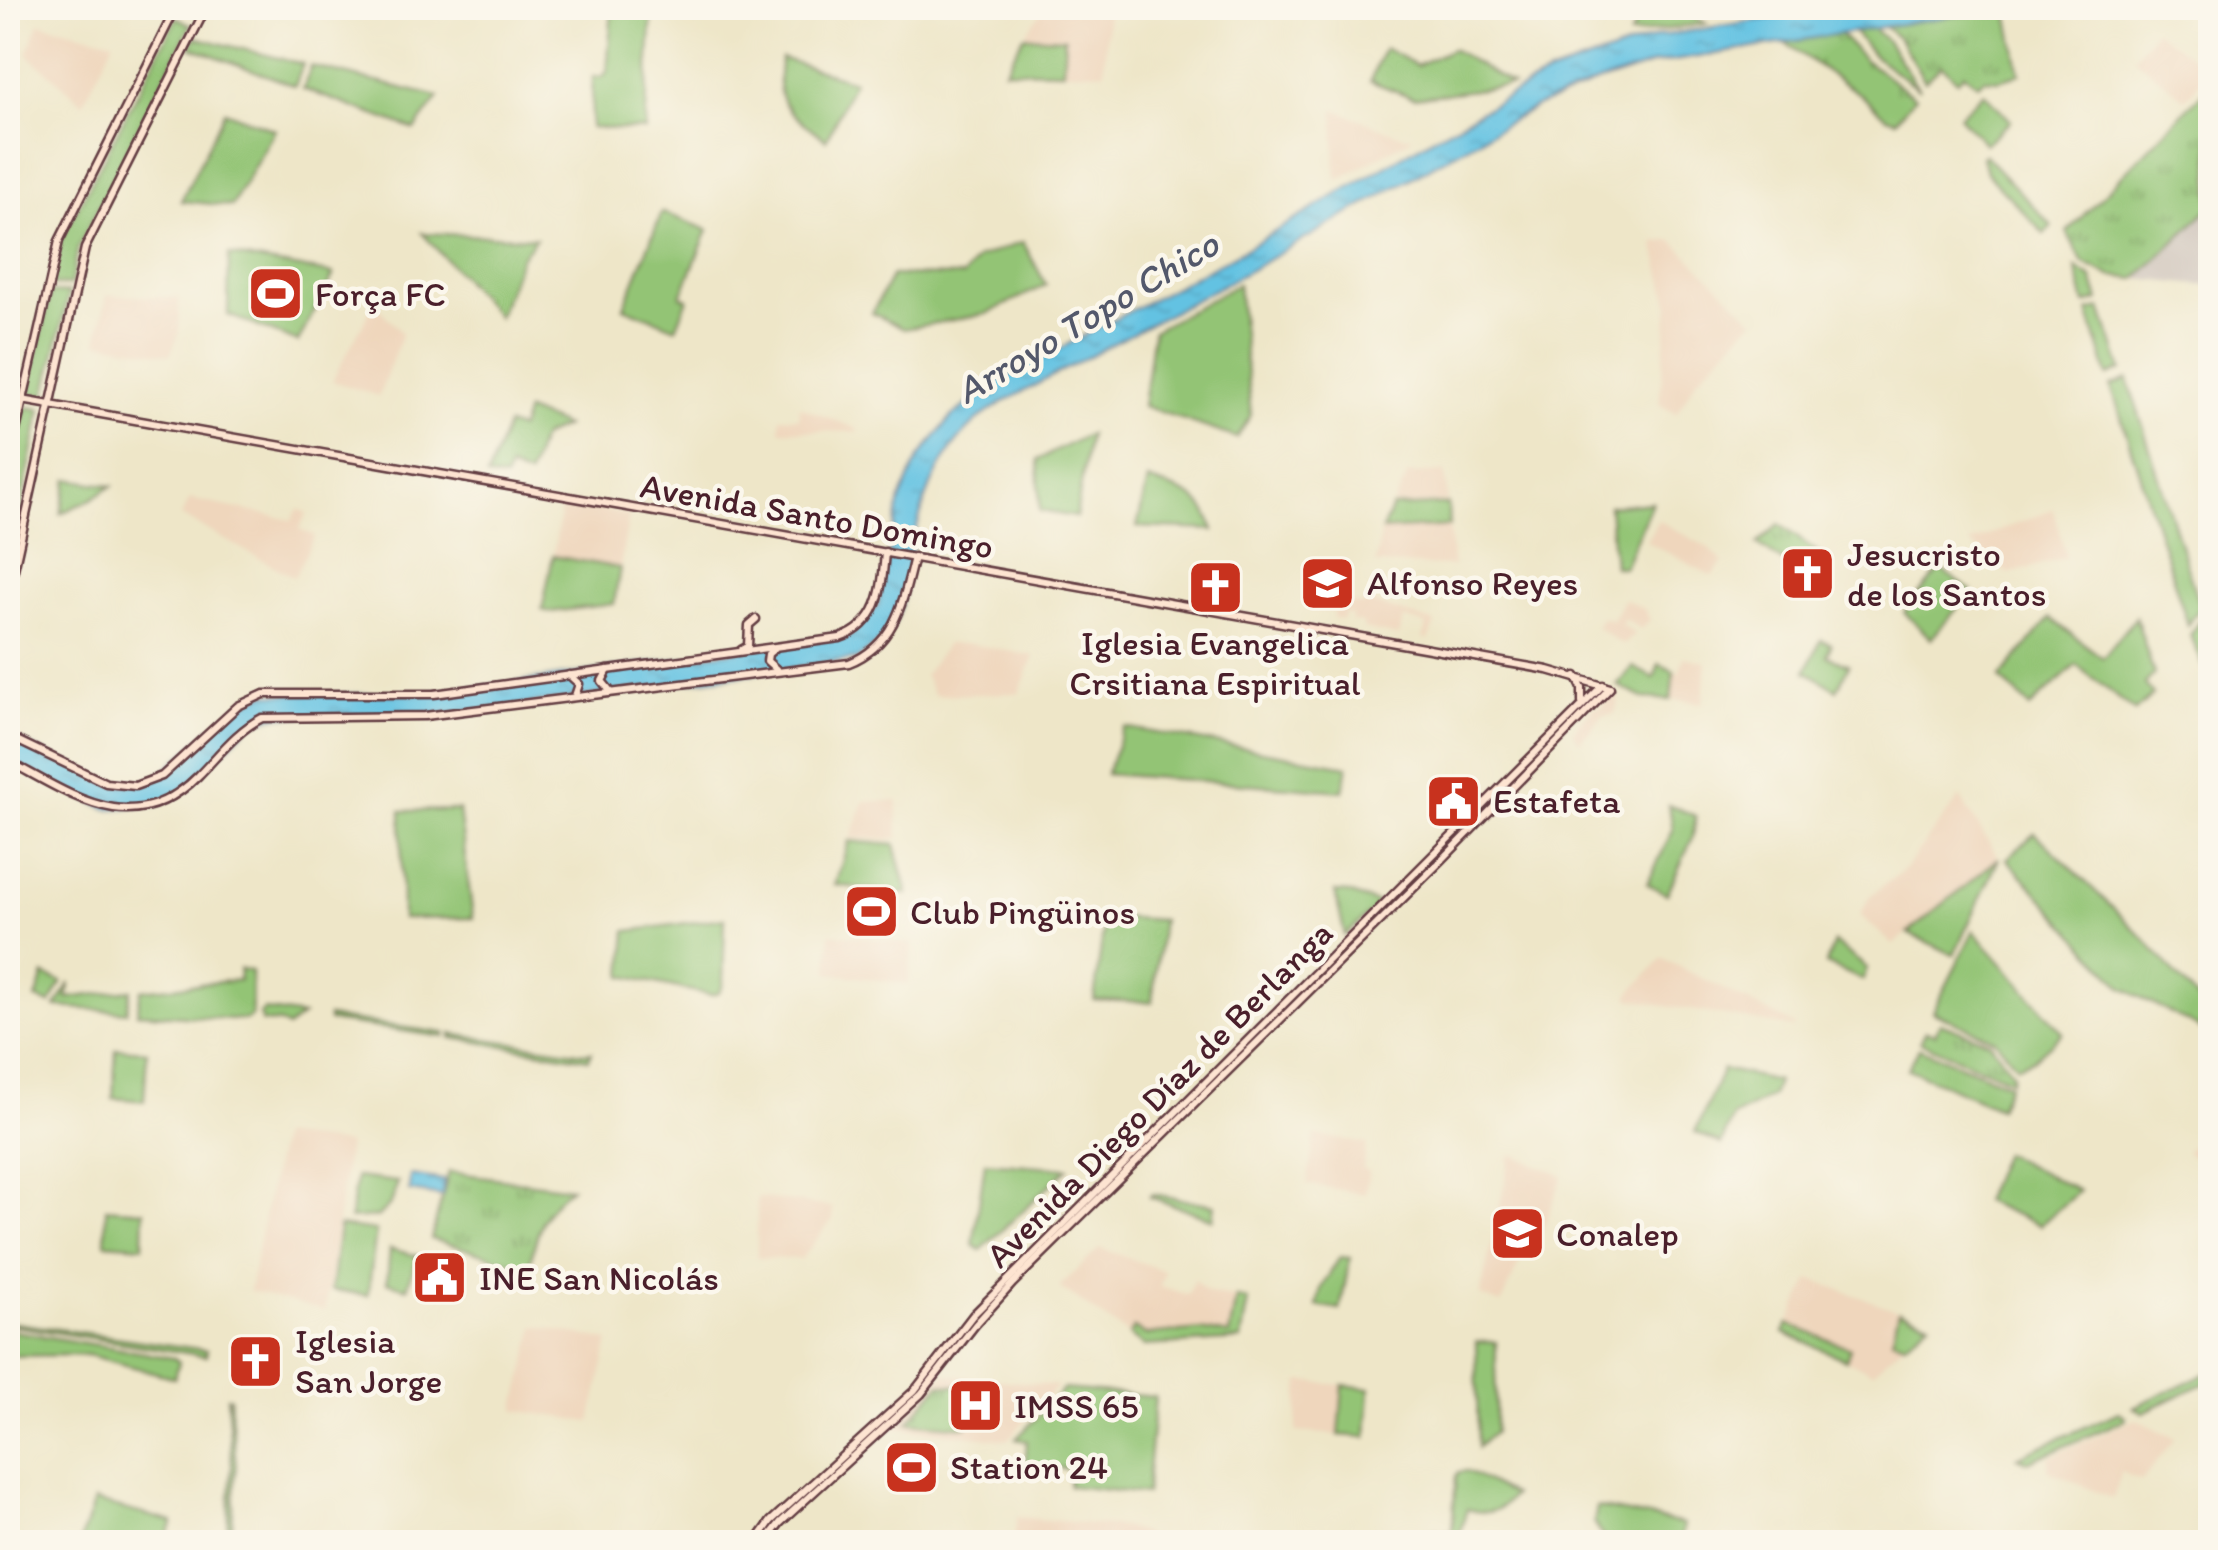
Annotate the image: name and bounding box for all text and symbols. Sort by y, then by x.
water label: Arroyo Topo Chico [947,220,1228,414]
sports icon: Força FC [246,264,306,324]
place label: Força FC [315,273,446,315]
street label: Avenida Santo Domingo [637,464,997,568]
place label: Jesucristo de los Santos [1847,533,2046,615]
church icon: Jesucristo de los Santos [1778,544,1838,604]
school or university icon: Alfonso Reyes [1298,553,1358,613]
church icon: Iglesia Evangelica Crsitiana Espiritual [1185,557,1245,617]
place label: Alfonso Reyes [1367,562,1578,604]
place label: Iglesia Evangelica Crsitiana Espiritual [1069,622,1361,704]
public building icon: Estafeta [1424,771,1484,831]
place label: Estafeta [1493,780,1620,822]
sports icon: Club Pingüinos [841,882,901,942]
place label: Club Pingüinos [910,891,1135,933]
street label: Avenida Diego Díaz de Berlanga [977,912,1341,1276]
school or university icon: Conalep [1487,1204,1547,1264]
place label: Conalep [1556,1213,1679,1255]
public building icon: INE San Nicolás [410,1248,470,1308]
place label: INE San Nicolás [479,1257,719,1299]
place label: Iglesia San Jorge [295,1320,443,1402]
church icon: Iglesia San Jorge [226,1331,286,1391]
hospital icon: IMSS 65 [945,1376,1005,1436]
place label: IMSS 65 [1014,1385,1139,1427]
sports icon: Station 24 [881,1437,941,1497]
place label: Station 24 [950,1446,1108,1488]

